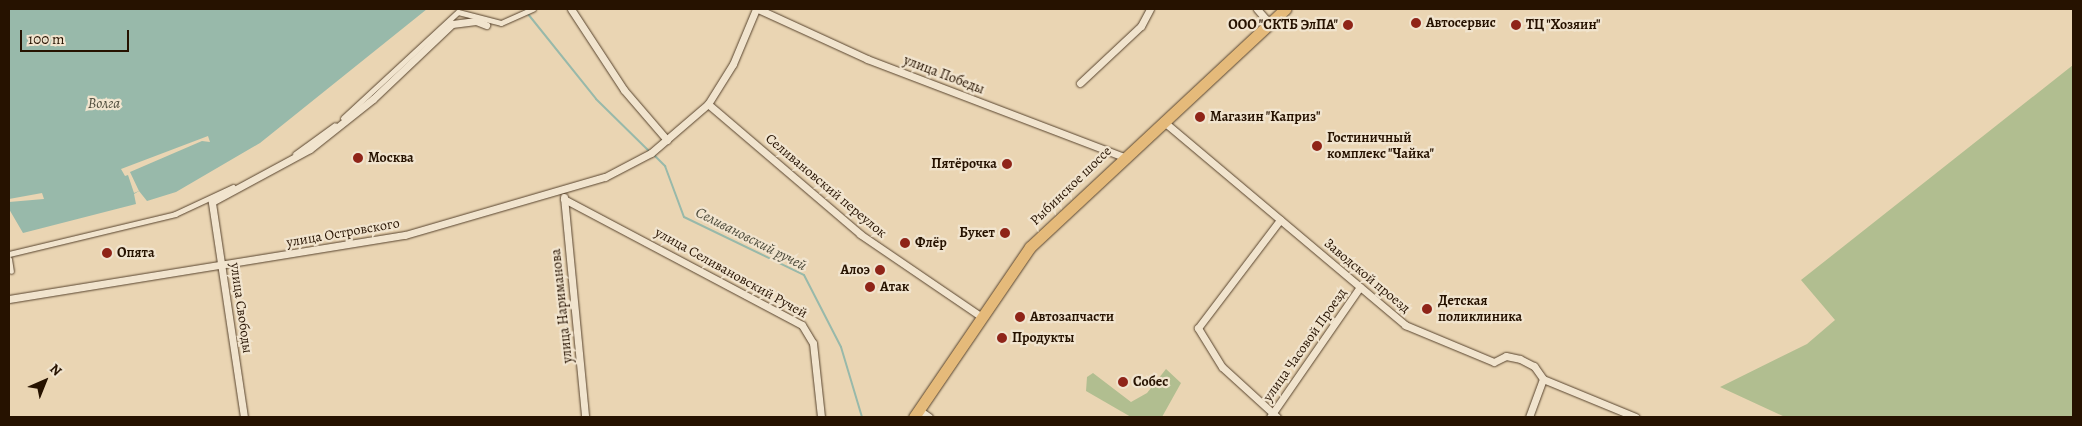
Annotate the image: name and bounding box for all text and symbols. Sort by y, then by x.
place label: Автосервис [1426,15,1496,31]
place label: ООО "СКТБ ЭлПА" [1228,17,1338,33]
marker: Автосервис [1410,17,1422,29]
place label: ТЦ "Хозяин" [1526,17,1601,33]
marker: ООО "СКТБ ЭлПА" [1342,19,1354,31]
marker: ТЦ "Хозяин" [1510,19,1522,31]
scale bar [22,20,131,52]
text: 100 m [28,29,65,49]
street label: улица Победы [901,52,987,98]
water label: Волга [88,95,120,113]
place label: Магазин "Каприз" [1210,109,1321,125]
marker: Магазин "Каприз" [1194,111,1206,123]
street label: Селивановский переулок [762,130,890,242]
place label: Гостиничный комплекс "Чайка" [1327,130,1434,162]
marker: Гостиничный комплекс "Чайка" [1311,140,1323,152]
street label: Рыбинское шоссе [1027,143,1115,229]
place label: Москва [368,150,414,166]
marker: Москва [352,152,364,164]
place label: Пятёрочка [931,156,997,172]
marker: Пятёрочка [1001,158,1013,170]
water label: Селивановский ручей [693,203,809,275]
street label: улица Островского [285,215,401,251]
street label: улица Селивановский Ручей [652,224,810,322]
place label: Букет [959,225,995,241]
marker: Букет [999,227,1011,239]
place label: Флёр [915,235,947,251]
street label: Заводской проезд [1321,235,1413,317]
marker: Флёр [899,237,911,249]
place label: Опята [117,245,155,261]
marker: Опята [101,247,113,259]
street label: улица Нариманова [548,248,576,364]
street label: улица Свободы [226,262,256,354]
place label: Алоэ [841,262,870,278]
marker: Алоэ [874,264,886,276]
place label: Атак [880,279,909,295]
marker: Атак [864,281,876,293]
street label: улица Часовой Проезд [1260,285,1350,405]
place label: Детская поликлиника [1438,293,1522,326]
marker: Детская поликлиника [1420,302,1434,316]
place label: Автозапчасти [1030,309,1114,325]
marker: Автозапчасти [1014,311,1026,323]
place label: Продукты [1012,330,1074,346]
marker: Продукты [996,332,1008,344]
north arrow [20,356,70,406]
text: N [45,359,66,380]
place label: Собес [1133,374,1168,390]
marker: Собес [1117,376,1129,388]

